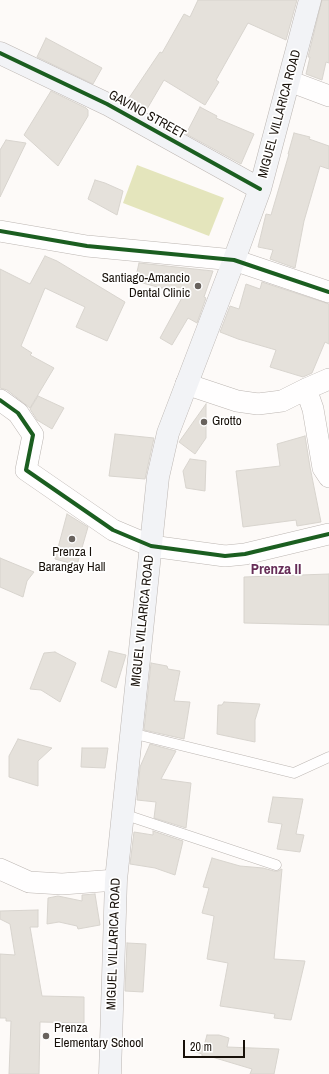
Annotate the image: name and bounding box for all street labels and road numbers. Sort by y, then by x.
street label: MIGUEL VILLARICA ROAD [255,48,305,180]
street label: GAVINO STREET [106,87,188,143]
street label: MIGUEL VILLARICA ROAD [128,554,158,688]
street label: MIGUEL VILLARICA ROAD [104,878,124,1010]

